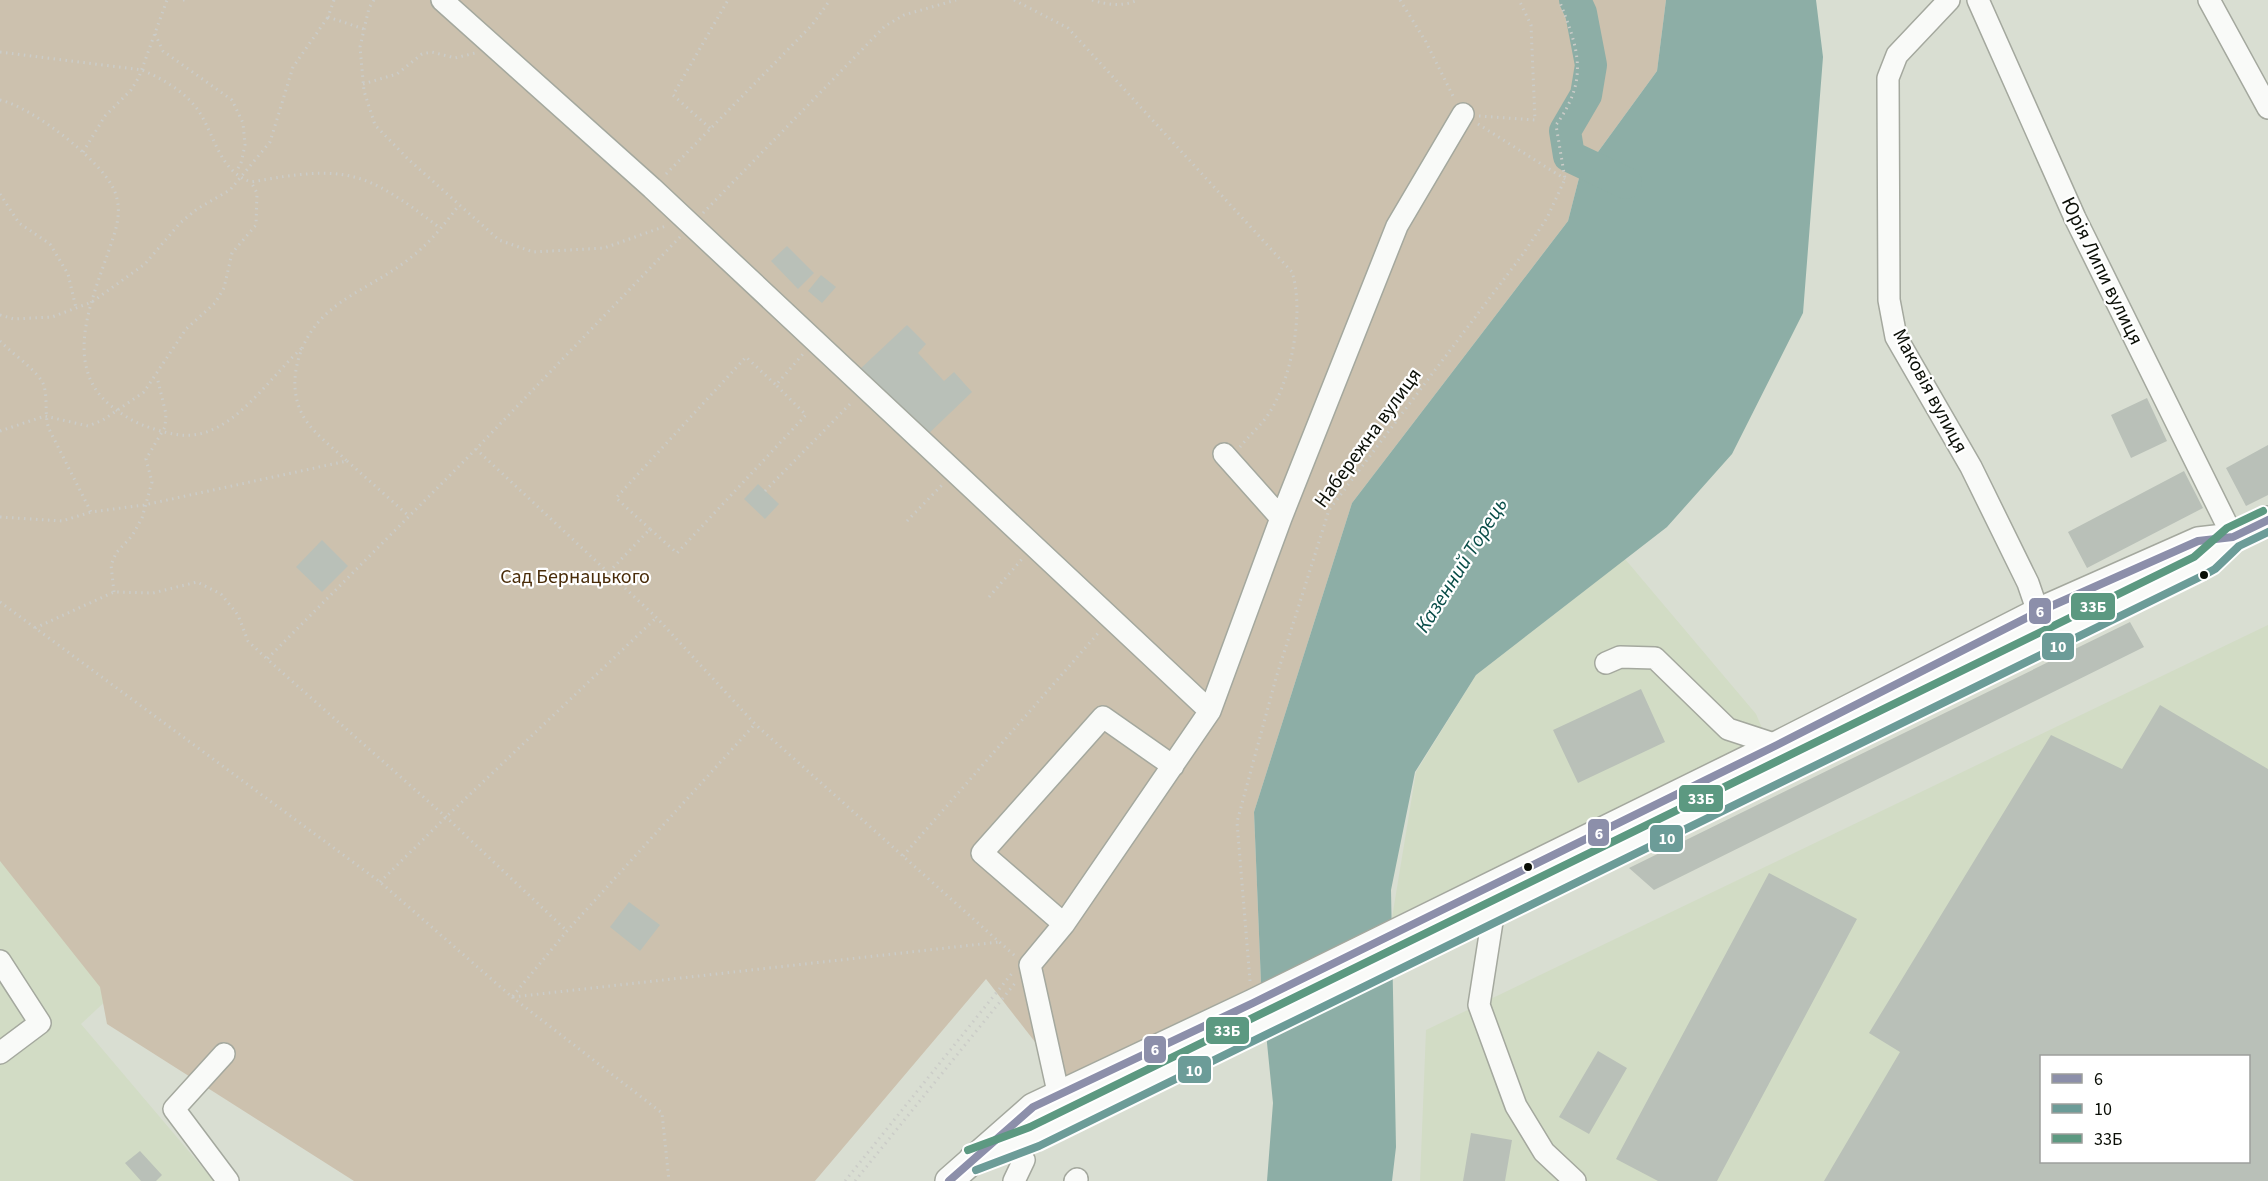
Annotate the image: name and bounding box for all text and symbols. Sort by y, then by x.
street label: Юрія Липи вулиця [2054,192,2150,350]
street label: Маковія вулиця [1885,324,1975,458]
street label: Набережна вулиця [1308,362,1428,514]
water label: Казенний Торець [1407,492,1515,638]
park label: Сад Бернацького [500,563,650,591]
unlabelled marker [2198,569,2210,581]
line badge: 33Б [2070,592,2116,621]
text: 33Б [2080,596,2107,618]
line badge: 6 [2028,597,2052,625]
text: 6 [2036,601,2044,623]
line badge: 10 [2041,632,2075,661]
text: 10 [2050,636,2066,658]
line badge: 33Б [1678,784,1724,813]
text: 33Б [1688,788,1715,810]
line badge: 6 [1587,818,1610,847]
text: 6 [1595,823,1603,845]
line badge: 10 [1649,824,1684,853]
text: 10 [1659,828,1675,850]
unlabelled marker [1522,861,1534,873]
line badge: 33Б [1205,1016,1250,1045]
text: 33Б [1214,1020,1241,1042]
line badge: 6 [1143,1035,1167,1064]
text: 6 [1151,1039,1159,1061]
line badge: 10 [1177,1055,1212,1084]
legend [2040,1055,2250,1163]
text: 10 [1186,1060,1202,1082]
text: 6 [2094,1067,2103,1092]
text: 10 [2094,1097,2112,1122]
text: 33Б [2094,1127,2122,1152]

